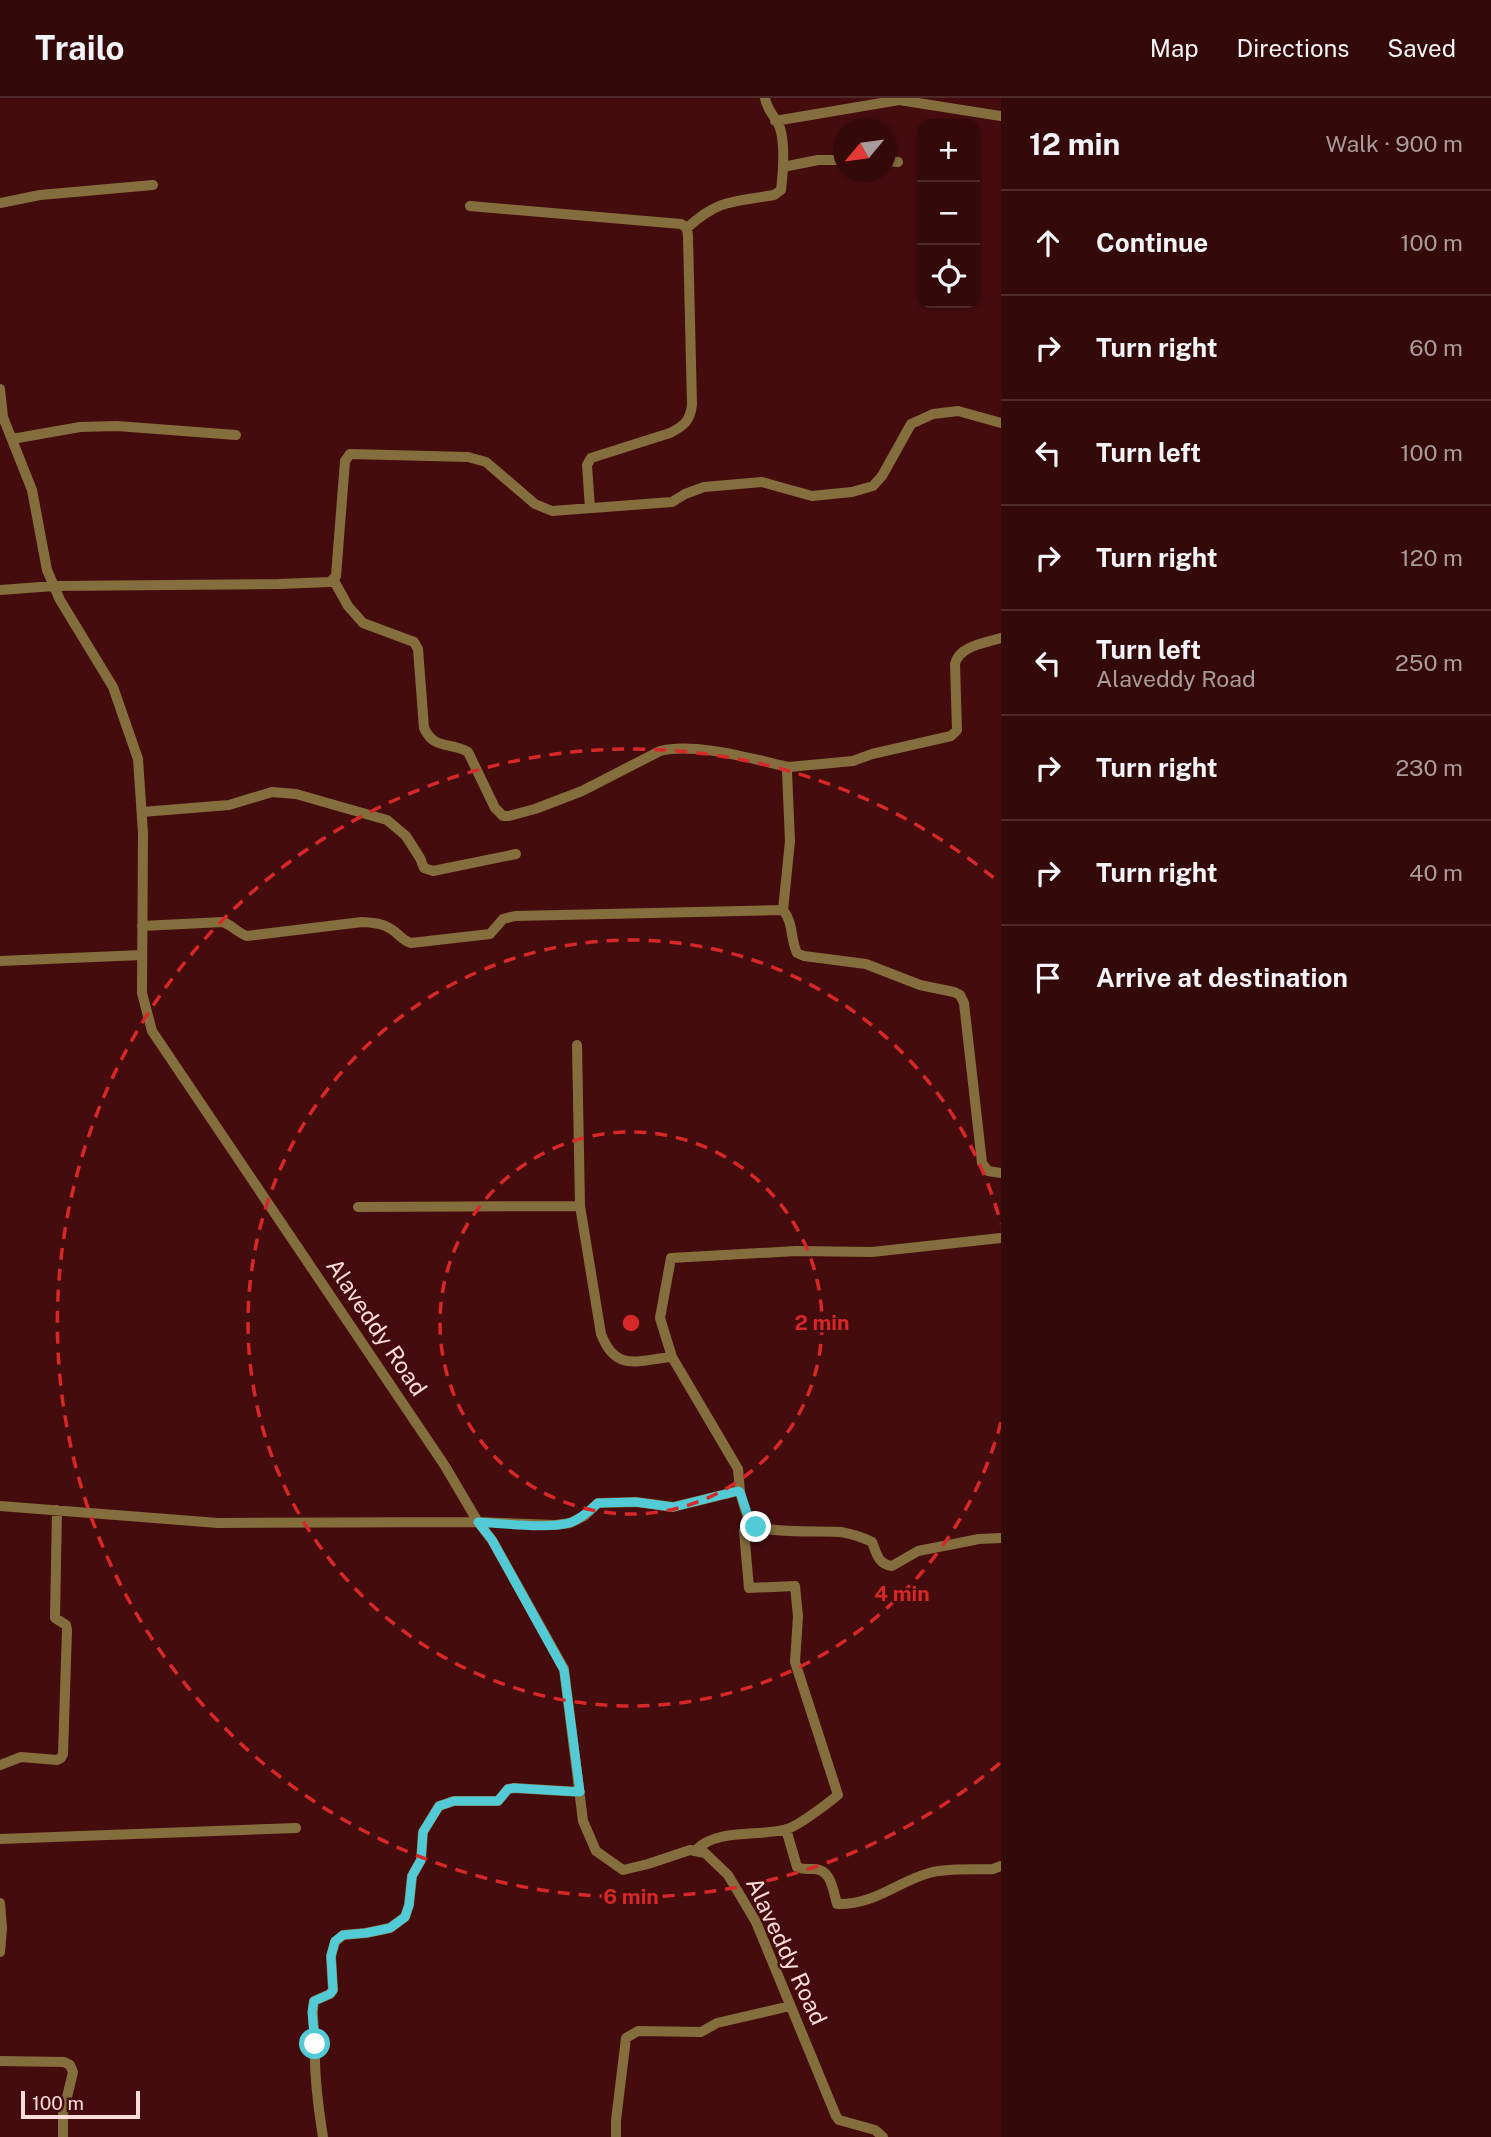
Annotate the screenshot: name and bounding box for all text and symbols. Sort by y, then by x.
text: Trailo [35,29,125,67]
text: Map [1150,34,1199,62]
text: Directions [1237,34,1349,62]
text: Saved [1387,34,1456,62]
north arrow [833,119,896,182]
map controls [917,119,980,308]
button: + [917,119,980,182]
text: 12 min [1029,126,1120,162]
text: Walk · 900 m [1326,130,1463,157]
button: − [917,182,980,245]
icon: ahead [1029,224,1067,262]
text: Continue [1096,227,1208,258]
text: 100 m [1400,229,1463,256]
button: locate [917,245,980,308]
icon: right [1029,329,1067,367]
text: Turn right [1096,332,1218,363]
text: 60 m [1409,334,1463,361]
icon: left [1029,434,1067,472]
text: Turn left [1096,437,1201,468]
text: 100 m [1400,439,1463,466]
icon: right [1029,539,1067,577]
text: Turn right [1096,542,1218,573]
text: 120 m [1400,544,1463,571]
text: Turn left [1096,634,1201,665]
icon: left [1029,644,1067,682]
text: 250 m [1395,649,1463,676]
text: Alaveddy Road [1096,665,1256,692]
icon: right [1029,749,1067,787]
text: Turn right [1096,752,1218,783]
text: 230 m [1395,754,1463,781]
icon: right [1029,854,1067,892]
text: Turn right [1096,857,1218,888]
text: 40 m [1409,859,1463,886]
icon: arrive [1029,959,1067,997]
text: Arrive at destination [1096,962,1348,993]
street label: Alaveddy Road [321,1253,433,1401]
text: 2 min [794,1310,850,1335]
centre of rings [619,1311,643,1335]
route end [740,1511,771,1542]
text: 4 min [874,1581,930,1606]
street label: Alaveddy Road [741,1873,833,2029]
text: 6 min [603,1884,659,1909]
route start [299,2028,330,2059]
scale bar [21,2088,140,2120]
text: 100 m [32,2092,84,2114]

